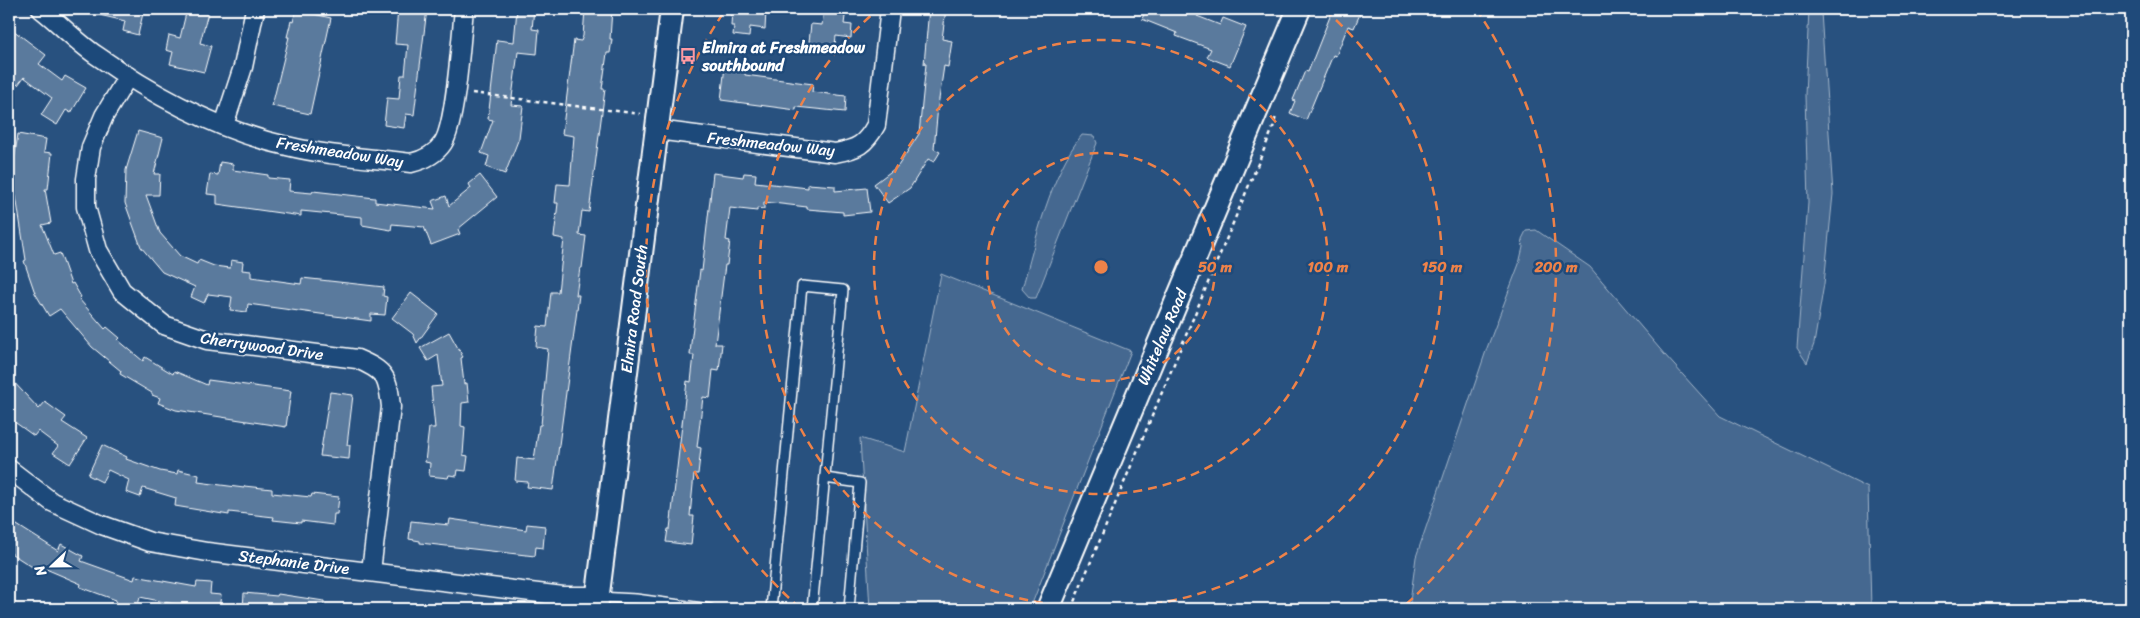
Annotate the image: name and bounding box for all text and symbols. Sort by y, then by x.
place label: Elmira at Freshmeadow southbound [701,33,866,80]
bus stop icon: Elmira at Freshmeadow southbound [678,46,698,66]
street label: Freshmeadow Way [706,123,837,165]
street label: Freshmeadow Way [274,128,406,176]
street label: Elmira Road South [612,243,656,375]
text: 50 m [1198,254,1233,280]
text: 100 m [1308,254,1349,280]
text: 150 m [1422,254,1463,280]
text: 200 m [1533,254,1578,280]
centre of rings [1092,258,1110,276]
street label: Whitelaw Road [1129,283,1196,390]
street label: Cherrywood Drive [199,323,325,369]
north arrow [28,540,78,590]
street label: Stephanie Drive [237,541,351,583]
text: N [27,561,54,581]

